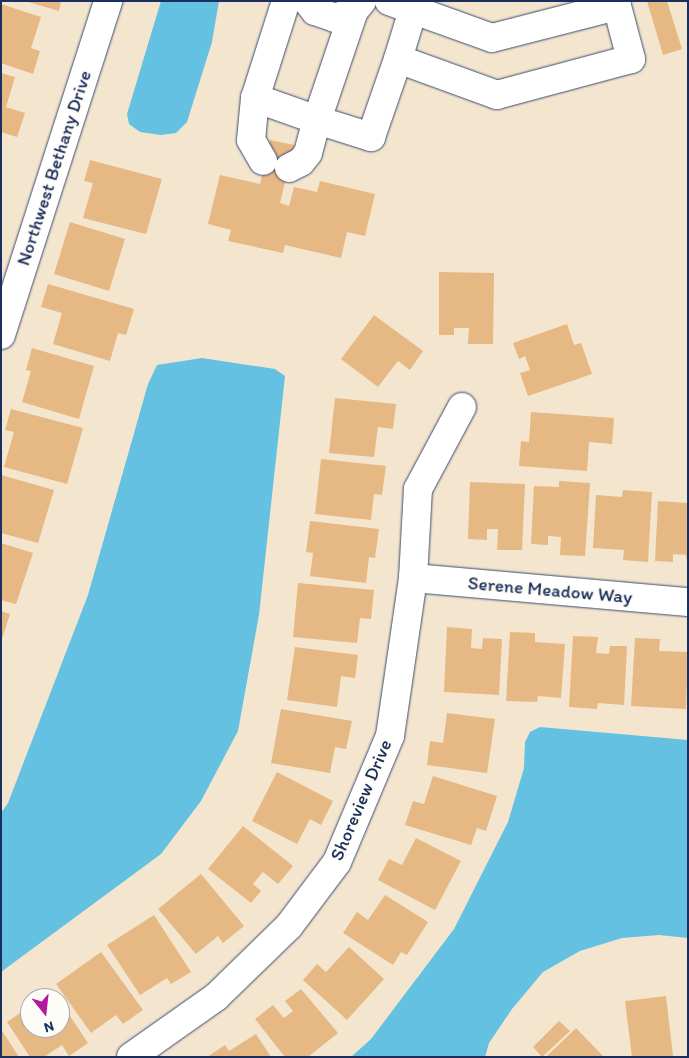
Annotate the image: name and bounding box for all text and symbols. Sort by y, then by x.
street label: Northwest Bethany Drive [12,68,96,268]
street label: Serene Meadow Way [467,571,633,609]
street label: Shoreview Drive [325,736,397,864]
north arrow [20,988,70,1038]
text: N [42,1017,56,1036]

